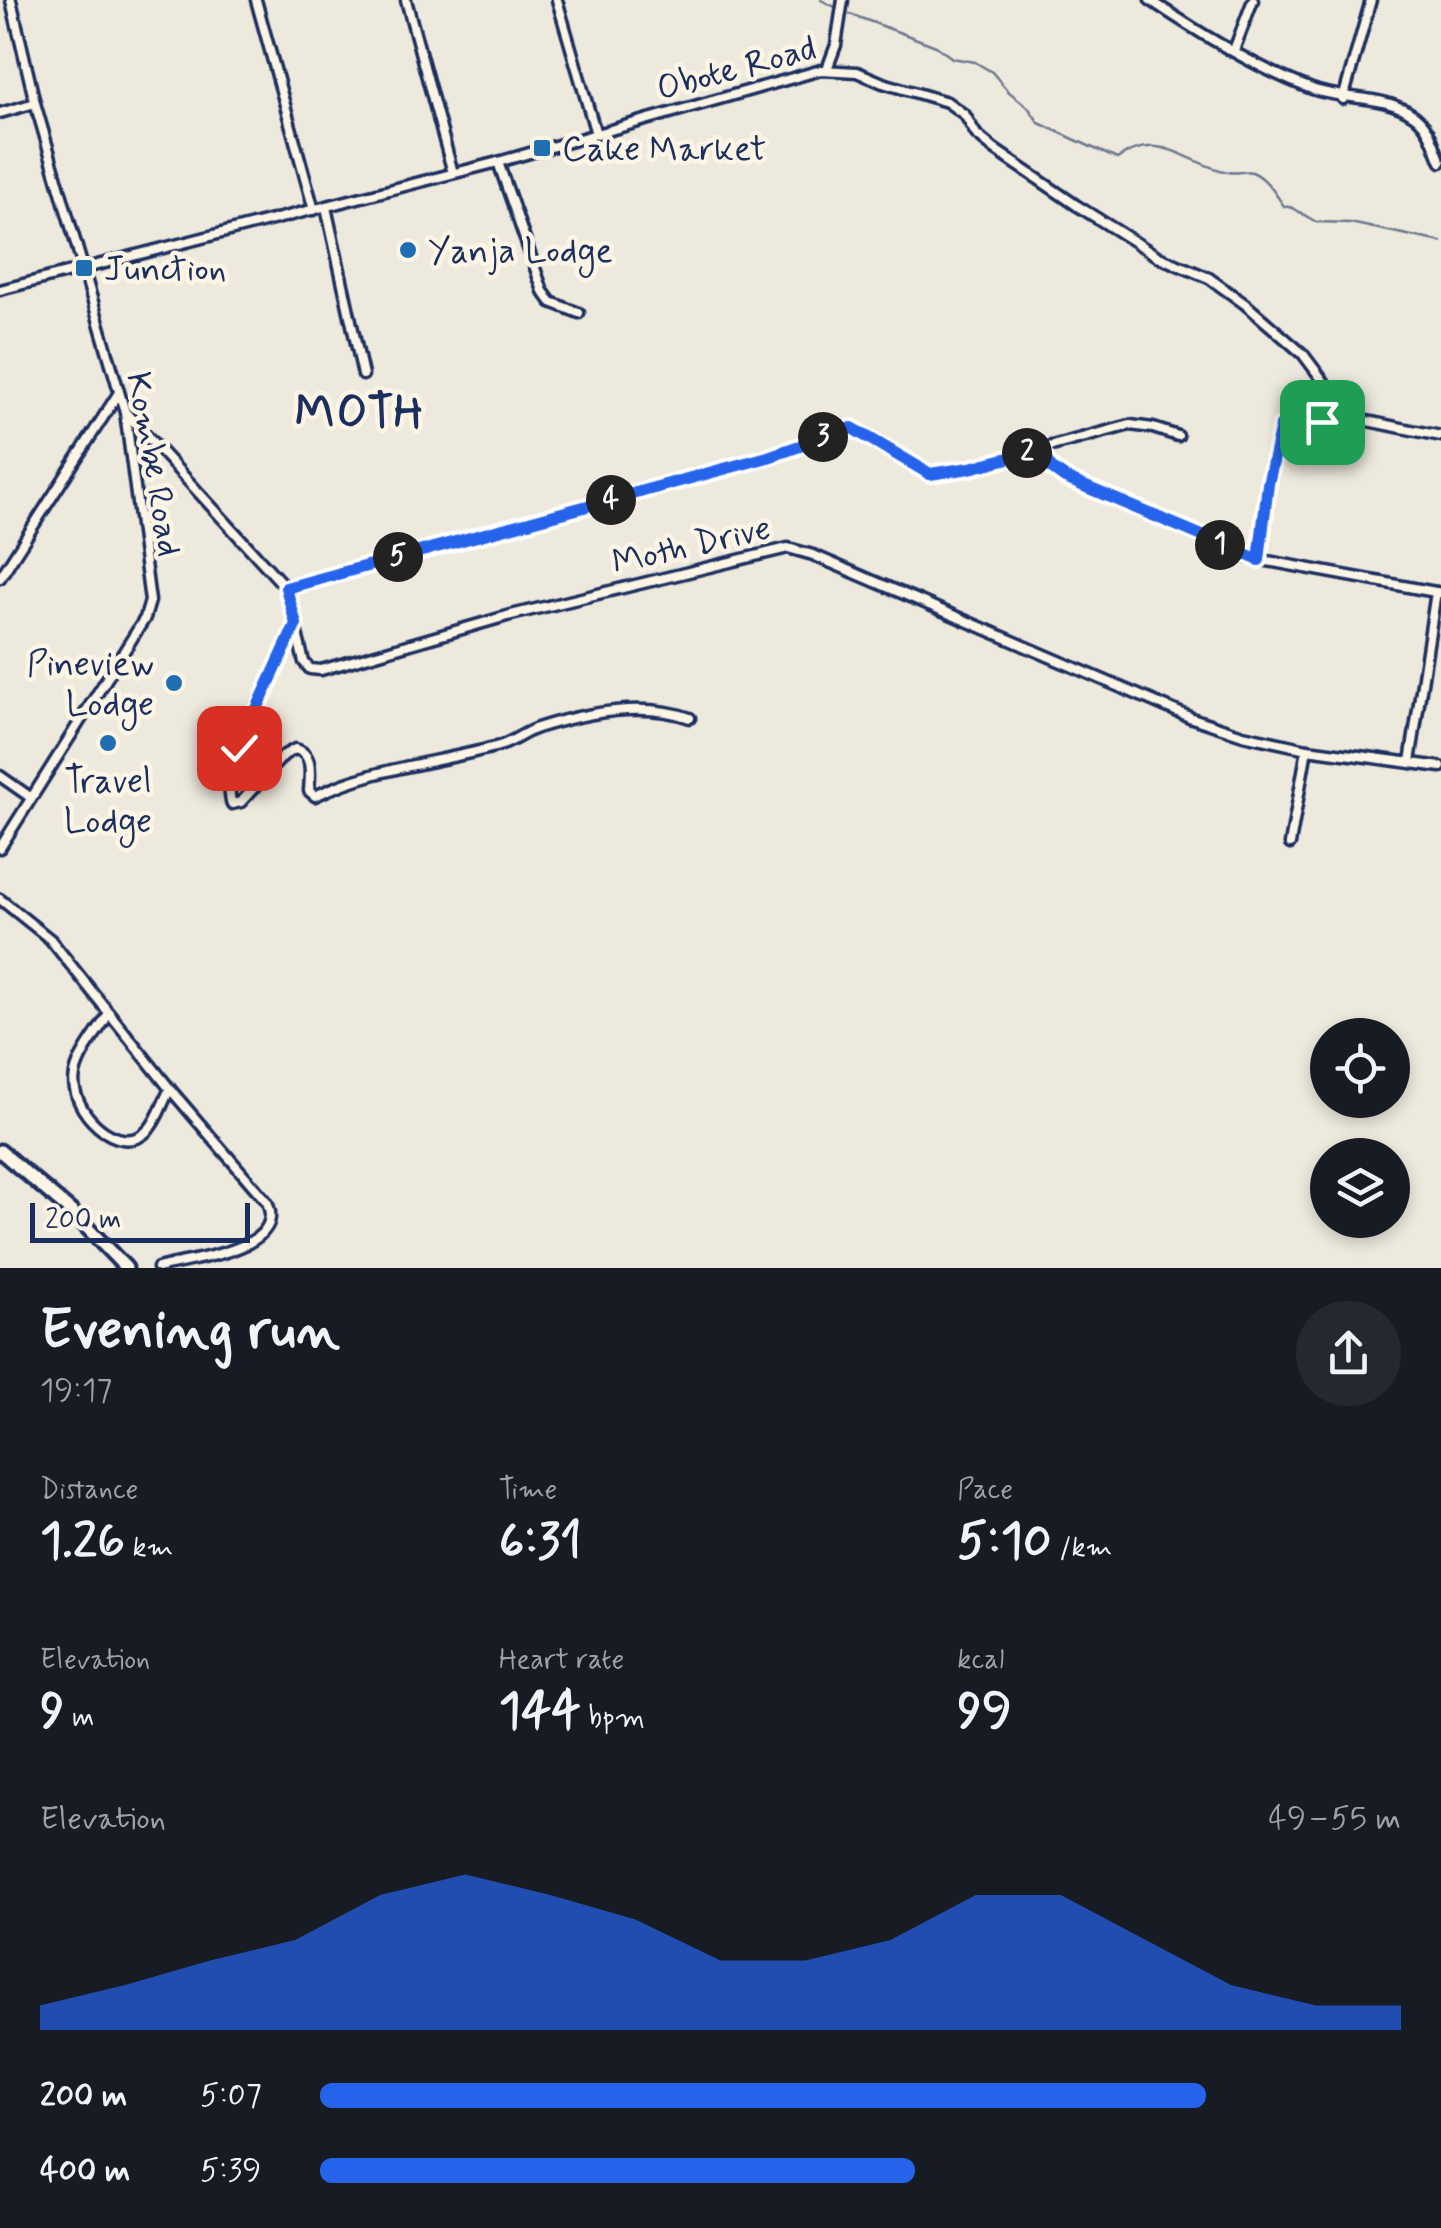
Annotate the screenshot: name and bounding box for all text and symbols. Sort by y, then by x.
street label: Obote Road [652,26,821,112]
place label: Cake Market [562,127,766,173]
marker: Cake Market [531,137,553,159]
place label: Yanja Lodge [428,229,613,278]
marker: Yanja Lodge [397,239,419,261]
place label: Junction [104,247,226,293]
marker: Junction [73,257,95,279]
street label: Kombe Road [114,369,192,560]
pin [1280,380,1365,465]
district label: MOTH [295,384,425,443]
icon: arrive [1295,395,1350,450]
pin: 3 [798,412,848,462]
text: 3 [817,418,829,455]
pin: 2 [1002,428,1052,478]
text: 2 [1020,434,1034,471]
pin: 4 [586,475,636,525]
text: 4 [603,481,619,518]
street label: Moth Drive [608,505,775,587]
pin: 1 [1195,520,1245,570]
text: 1 [1214,526,1226,563]
pin: 5 [373,532,423,582]
text: 5 [390,538,406,575]
place label: Pineview Lodge [27,642,154,731]
marker: Pineview Lodge [163,672,185,694]
pin [197,706,282,791]
icon: check [212,721,267,776]
marker: Travel Lodge [97,732,119,754]
place label: Travel Lodge [64,759,152,848]
map controls [1310,1018,1410,1238]
button: locate [1310,1018,1410,1118]
button: layers [1310,1138,1410,1238]
scale bar [30,1198,250,1242]
text: 200 m [45,1202,121,1239]
text: Evening run [40,1296,340,1368]
button: share [1296,1301,1401,1406]
text: 19:17 [40,1370,112,1412]
text: Distance [40,1472,138,1509]
text: Time [499,1472,557,1509]
text: Pace [957,1472,1013,1509]
text: 1.26 [40,1509,125,1575]
text: 6:31 [499,1509,582,1575]
text: 5:10 [957,1509,1052,1575]
text: km [125,1530,173,1567]
text: /km [1052,1530,1112,1567]
text: Elevation [40,1642,150,1679]
text: Heart rate [499,1642,624,1679]
text: kcal [957,1642,1004,1679]
text: 9 [40,1679,65,1745]
text: 144 [499,1679,581,1745]
text: 99 [957,1679,1012,1745]
text: m [65,1700,94,1737]
text: bpm [581,1700,645,1737]
text: Elevation [40,1798,166,1840]
text: 49–55 m [1268,1798,1401,1840]
text: 200 m [40,2075,127,2117]
text: 5:07 [200,2075,262,2117]
text: 400 m [40,2150,130,2192]
text: 5:39 [200,2150,261,2192]

